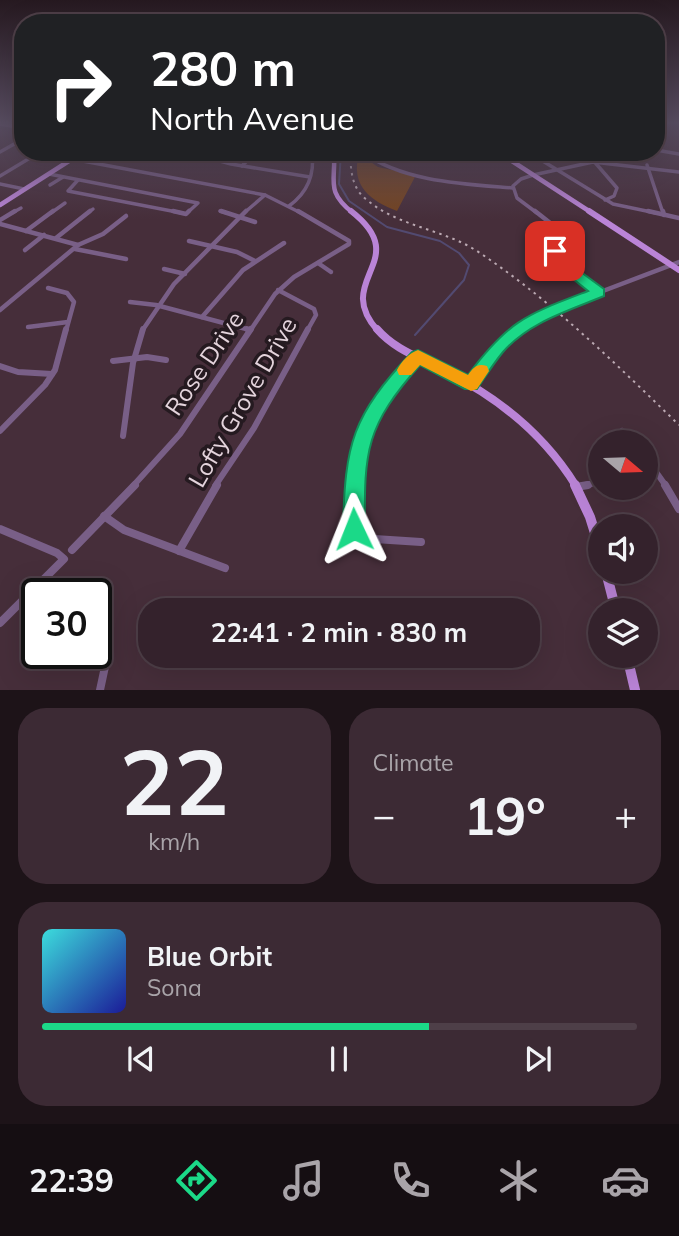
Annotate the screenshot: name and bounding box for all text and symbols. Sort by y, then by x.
text: 280 m [150,37,296,98]
icon: right [35,42,126,133]
text: North Avenue [150,98,354,138]
pin [525,221,585,281]
icon: arrive [536,232,574,270]
street label: Rose Drive [158,305,250,421]
street label: Lofty Grove Drive [181,312,303,492]
north arrow [588,430,658,500]
map controls [588,430,658,668]
position arrow [317,492,391,566]
button: sound [588,514,658,584]
speed limit sign: 30 [21,578,112,669]
button: layers [588,598,658,668]
text: 22:41 · 2 min · 830 m [211,616,467,649]
text: 22 [120,724,229,838]
text: Climate [373,748,454,777]
text: 19° [464,783,546,848]
text: − [373,791,395,839]
text: + [614,791,637,839]
text: km/h [148,827,200,856]
text: Blue Orbit [147,940,272,973]
text: Sona [147,973,202,1002]
icon: previous [122,1040,160,1078]
icon: pause [320,1040,358,1078]
icon: next [519,1040,557,1078]
icon: directions [172,1156,221,1205]
icon: music [279,1156,328,1205]
icon: phone [386,1156,435,1205]
icon: climate [494,1156,543,1205]
icon: car [601,1156,650,1205]
text: 22:39 [29,1160,114,1200]

